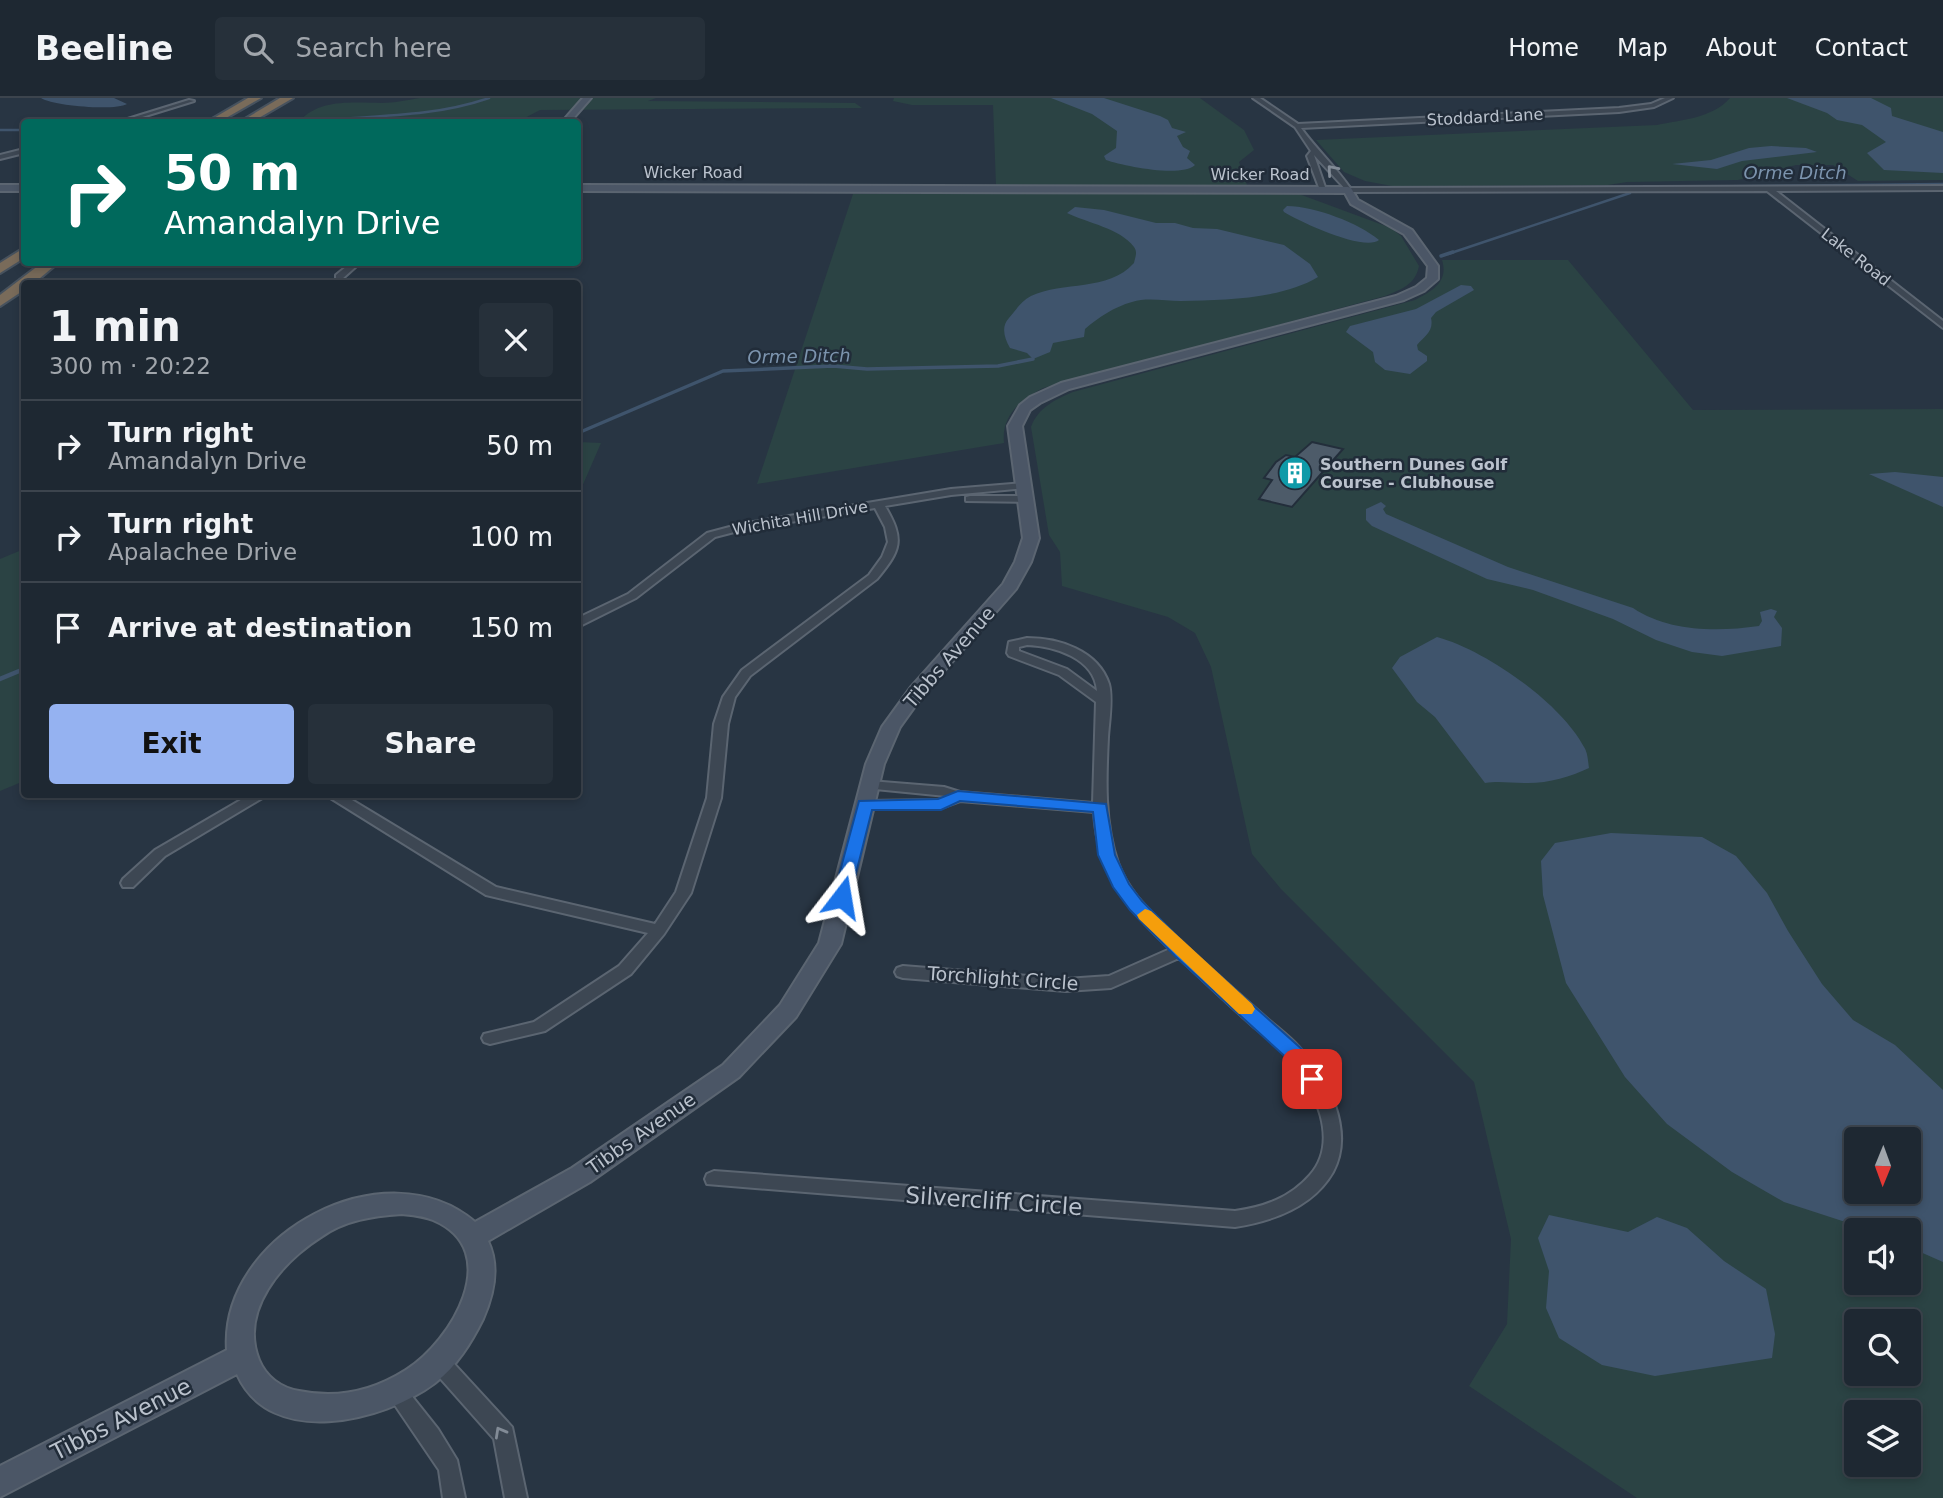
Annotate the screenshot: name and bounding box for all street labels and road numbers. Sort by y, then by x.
street label: Stoddard Lane [1426,104,1544,130]
street label: Wicker Road [643,163,743,182]
street label: Wicker Road [1210,165,1310,184]
street label: Lake Road [1818,224,1894,290]
street label: Wichita Hill Drive [731,497,869,539]
street label: Tibbs Avenue [898,602,999,713]
street label: Torchlight Circle [926,962,1079,994]
street label: Tibbs Avenue [582,1088,699,1179]
street label: Silvercliff Circle [905,1182,1083,1220]
street label: Tibbs Avenue [46,1373,195,1466]

